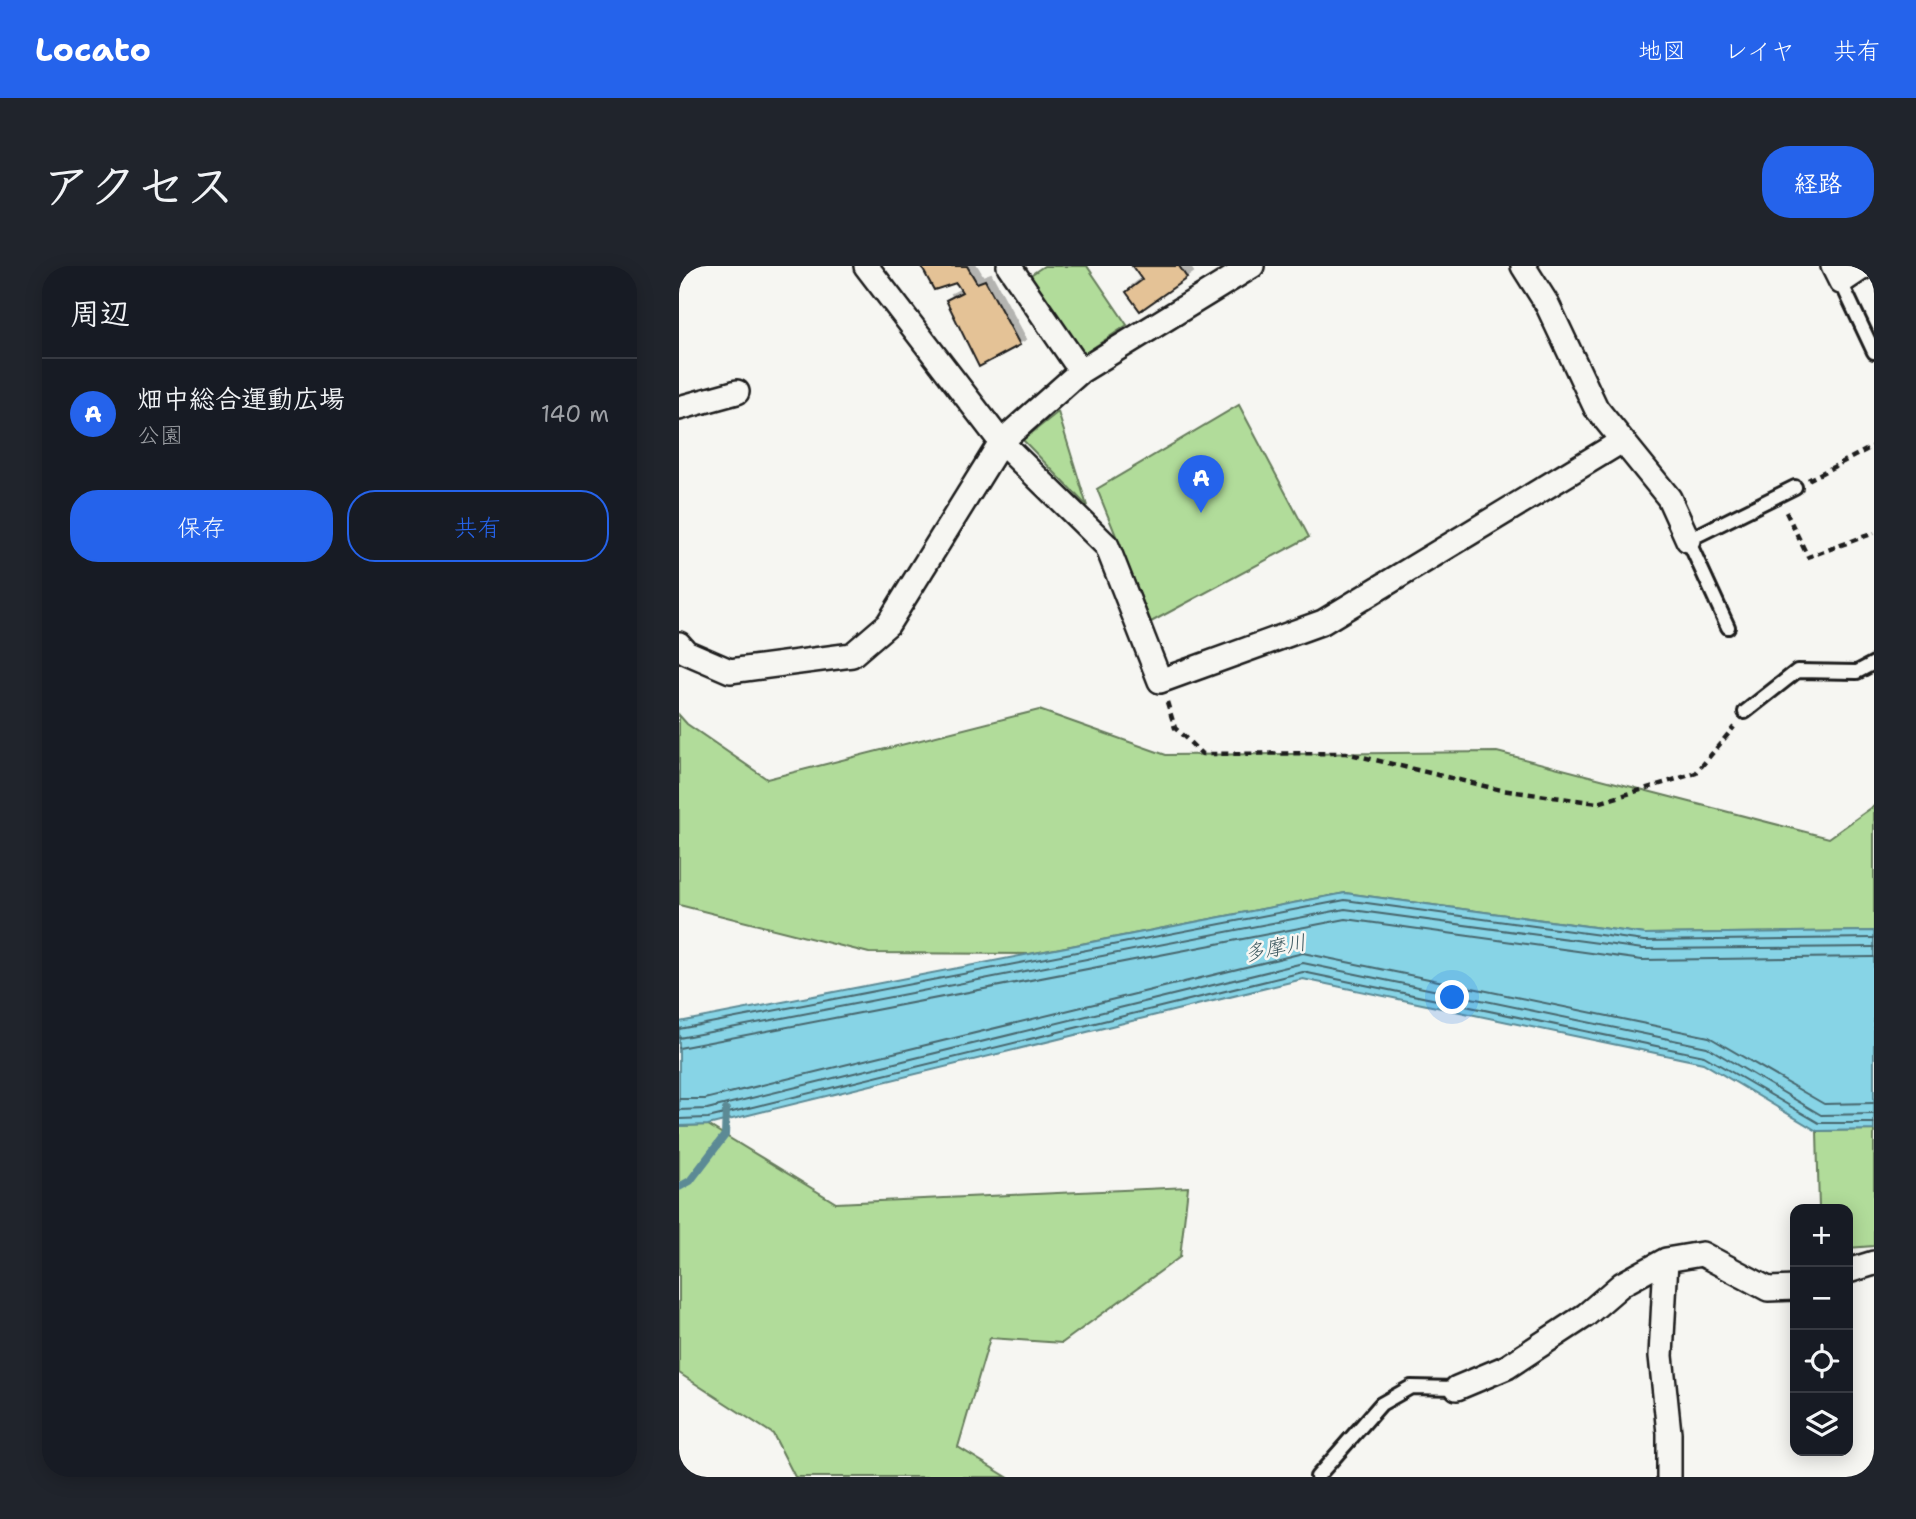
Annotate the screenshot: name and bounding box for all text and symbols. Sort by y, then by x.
text: Locato [35,27,151,72]
text: 地図 [1638,35,1686,67]
text: レイヤ [1724,35,1795,67]
text: 共有 [1833,35,1881,67]
button: 経路 [1762,146,1874,218]
text: アクセス [42,153,235,219]
text: 周辺 [70,293,130,334]
text: 畑中総合運動広場 [137,381,345,416]
text: A [84,399,102,429]
text: 140 m [541,399,609,429]
text: 公園 [137,420,183,450]
pin: A [1178,455,1224,513]
button: 保存 [70,490,333,562]
button: 共有 [347,490,609,562]
water label: 多摩川 [1241,928,1309,968]
your location [1435,980,1469,1014]
map controls [1790,1204,1853,1456]
button: + [1790,1204,1853,1267]
button: − [1790,1267,1853,1330]
button: locate [1790,1330,1853,1393]
button: layers [1790,1393,1853,1456]

